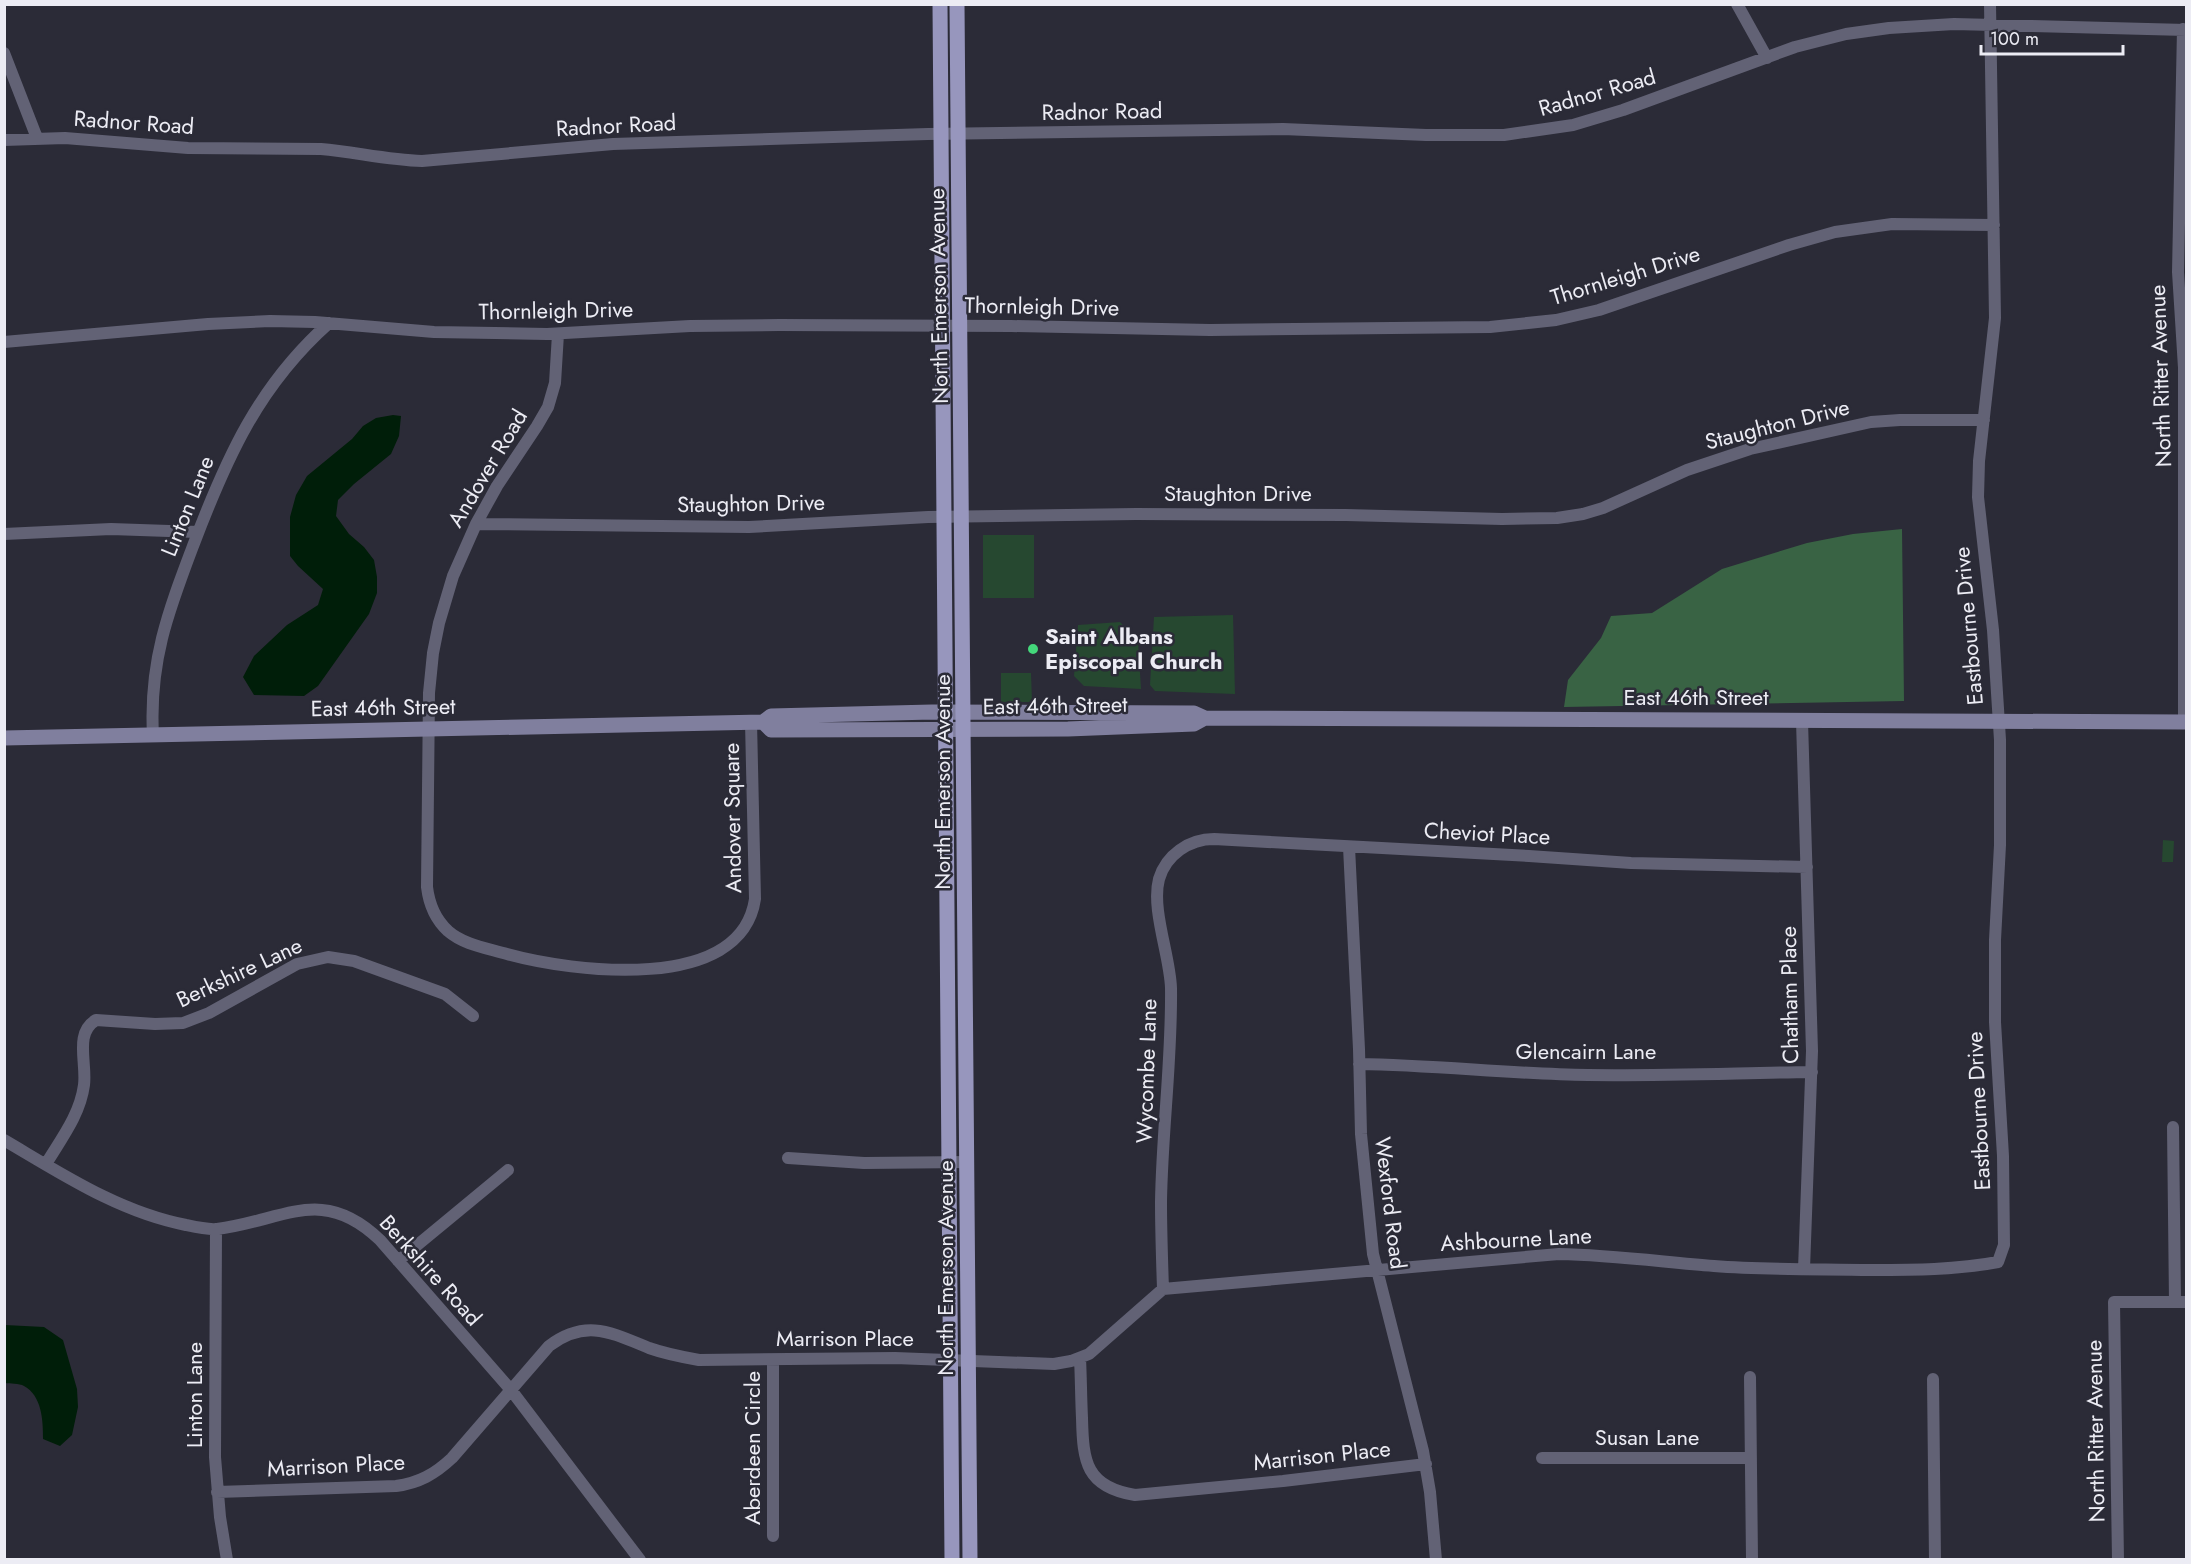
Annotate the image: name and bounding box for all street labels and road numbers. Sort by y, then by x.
street label: Radnor Road [1535,60,1659,124]
street label: Radnor Road [1041,94,1163,128]
street label: Radnor Road [73,102,195,142]
street label: Radnor Road [555,106,677,144]
street label: North Emerson Avenue [920,188,956,404]
street label: Thornleigh Drive [1546,237,1704,313]
street label: North Ritter Avenue [2141,284,2179,468]
street label: Thornleigh Drive [964,289,1120,323]
street label: Thornleigh Drive [478,293,634,327]
street label: Staughton Drive [1701,391,1853,457]
street label: Andover Road [439,403,535,533]
street label: Linton Lane [152,451,222,561]
street label: Staughton Drive [1164,477,1312,509]
street label: Staughton Drive [677,486,825,520]
street label: Eastbourne Drive [1945,545,1991,707]
street label: North Emerson Avenue [926,674,958,890]
street label: East 46th Street [1624,681,1769,713]
street label: East 46th Street [982,688,1128,722]
street label: East 46th Street [310,690,456,724]
street label: Andover Square [715,743,749,893]
street label: Cheviot Place [1423,814,1551,852]
street label: Chatham Place [1772,926,1806,1064]
street label: Berkshire Lane [171,929,307,1015]
street label: Wycombe Lane [1127,998,1165,1144]
street label: Eastbourne Drive [1958,1031,1998,1191]
street label: Glencairn Lane [1516,1035,1656,1067]
street label: Wexford Road [1367,1135,1415,1271]
street label: North Emerson Avenue [929,1160,961,1376]
street label: Berkshire Road [372,1207,490,1333]
street label: Ashbourne Lane [1440,1219,1592,1259]
street label: Marrison Place [776,1322,914,1354]
street label: North Ritter Avenue [2077,1339,2113,1523]
street label: Linton Lane [178,1342,210,1448]
street label: Aberdeen Circle [736,1371,768,1525]
street label: Susan Lane [1595,1421,1699,1453]
street label: Marrison Place [1252,1432,1392,1478]
street label: Marrison Place [266,1445,406,1485]

